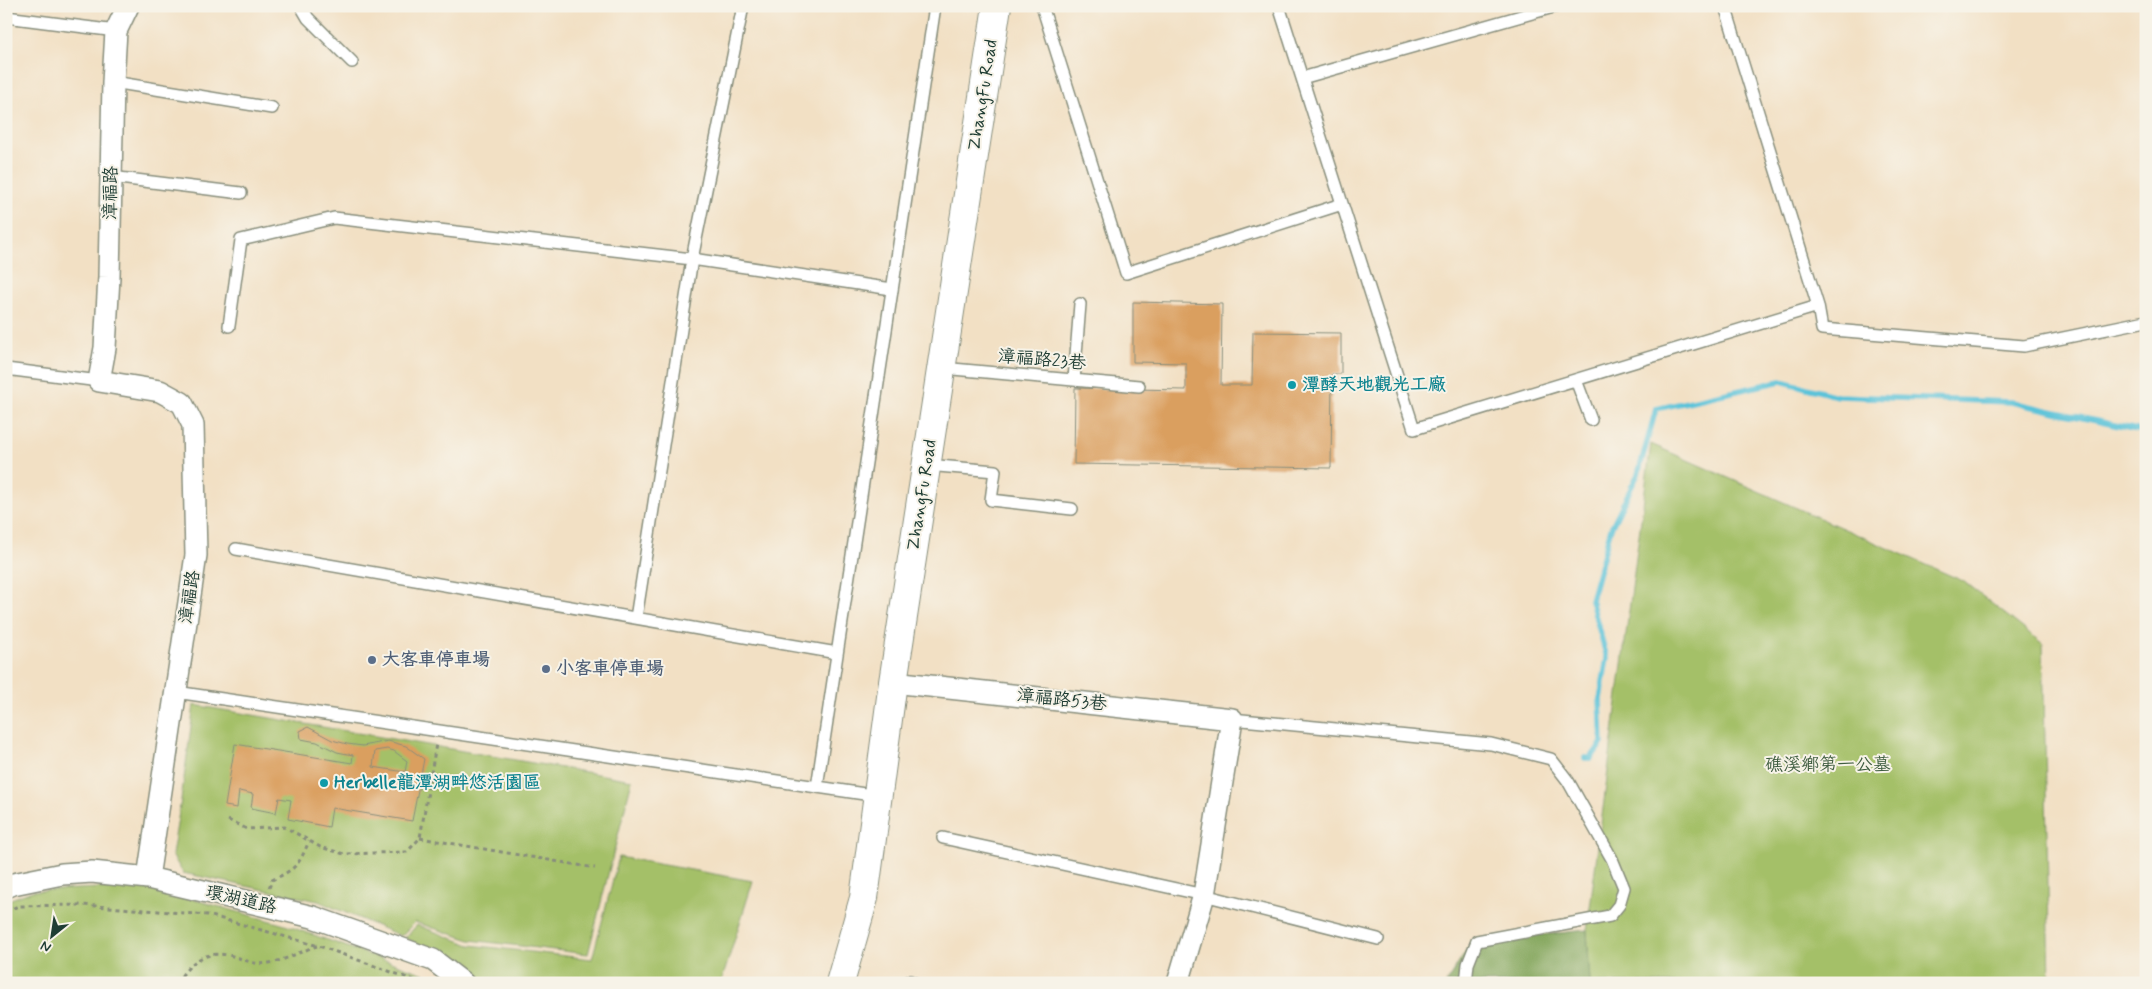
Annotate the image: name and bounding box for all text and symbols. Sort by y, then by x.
street label: ZhangFu Road [962,38,1004,152]
street label: 漳福路 [99,166,123,220]
street label: 漳福路23巷 [997,344,1087,376]
place label: 潭酵天地觀光工廠 [1302,373,1446,397]
marker: 潭酵天地觀光工廠 [1286,379,1298,391]
street label: ZhangFu Road [901,438,943,552]
street label: 漳福路 [174,568,206,626]
place label: 大客車停車場 [382,648,490,672]
marker: 大客車停車場 [366,654,378,666]
place label: 小客車停車場 [556,657,664,681]
marker: 小客車停車場 [540,663,552,675]
street label: 漳福路53巷 [1016,683,1108,717]
park label: 礁溪鄉第一公墓 [1765,753,1891,777]
place label: Herbelle龍潭湖畔悠活園區 [334,771,541,795]
marker: Herbelle龍潭湖畔悠活園區 [318,777,330,789]
street label: 環湖道路 [203,880,279,920]
north arrow [28,912,78,962]
text: N [37,936,55,957]

